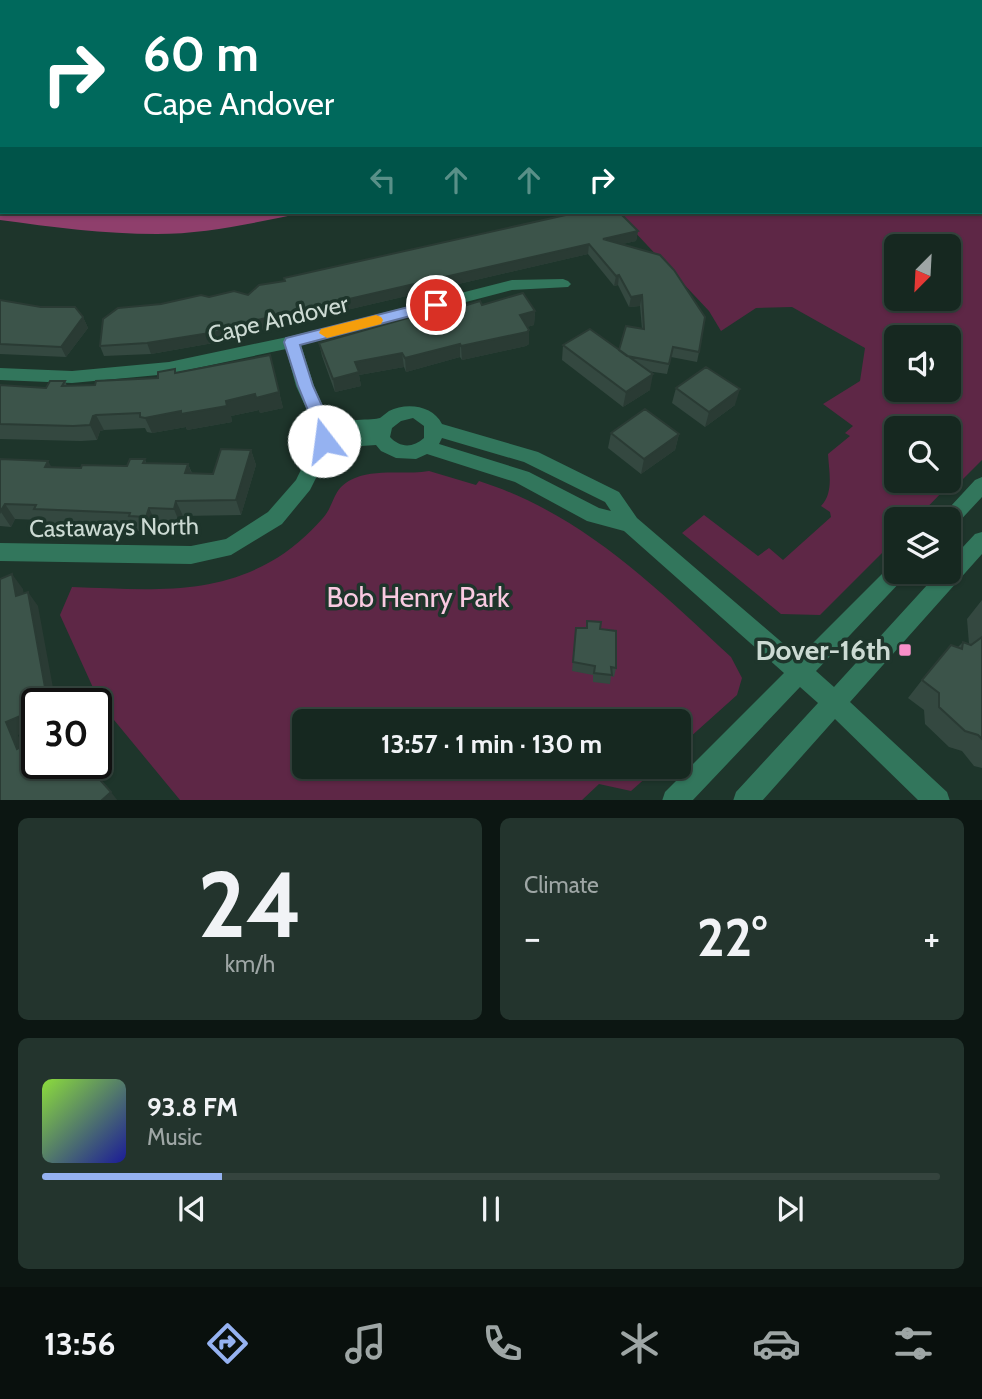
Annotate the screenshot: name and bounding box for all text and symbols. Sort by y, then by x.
text: 60 m [143,24,259,83]
icon: right [28,28,119,119]
text: Cape Andover [143,84,334,123]
icon: left [364,161,402,199]
icon: ahead [437,161,475,199]
icon: ahead [510,161,548,199]
icon: right [583,161,621,199]
north arrow [884,234,961,312]
map controls [884,234,961,584]
pin [406,275,466,335]
icon: arrive [417,286,455,324]
street label: Cape Andover [205,289,351,349]
button: sound [884,325,961,402]
position arrow [287,404,361,478]
button: search [884,416,961,493]
button: layers [884,507,961,584]
street label: Castaways North [29,511,199,543]
park label: Bob Henry Park [326,580,510,614]
place label: Dover-16th [756,633,891,667]
marker: Dover-16th [897,642,913,658]
speed limit sign: 30 [21,688,112,779]
text: 13:57 · 1 min · 130 m [381,728,602,760]
text: 24 [198,849,302,960]
text: Climate [524,871,599,899]
text: 22° [697,906,767,969]
text: − [524,914,541,961]
text: + [923,914,940,961]
text: km/h [225,950,275,978]
text: 93.8 FM [147,1091,238,1123]
text: Music [147,1123,202,1151]
icon: previous [173,1190,211,1228]
icon: pause [472,1190,510,1228]
icon: next [771,1190,809,1228]
icon: directions [203,1319,252,1368]
icon: music [341,1319,390,1368]
icon: phone [478,1319,527,1368]
icon: climate [615,1319,664,1368]
icon: car [752,1319,801,1368]
icon: filters [889,1319,938,1368]
text: 13:56 [44,1324,115,1363]

